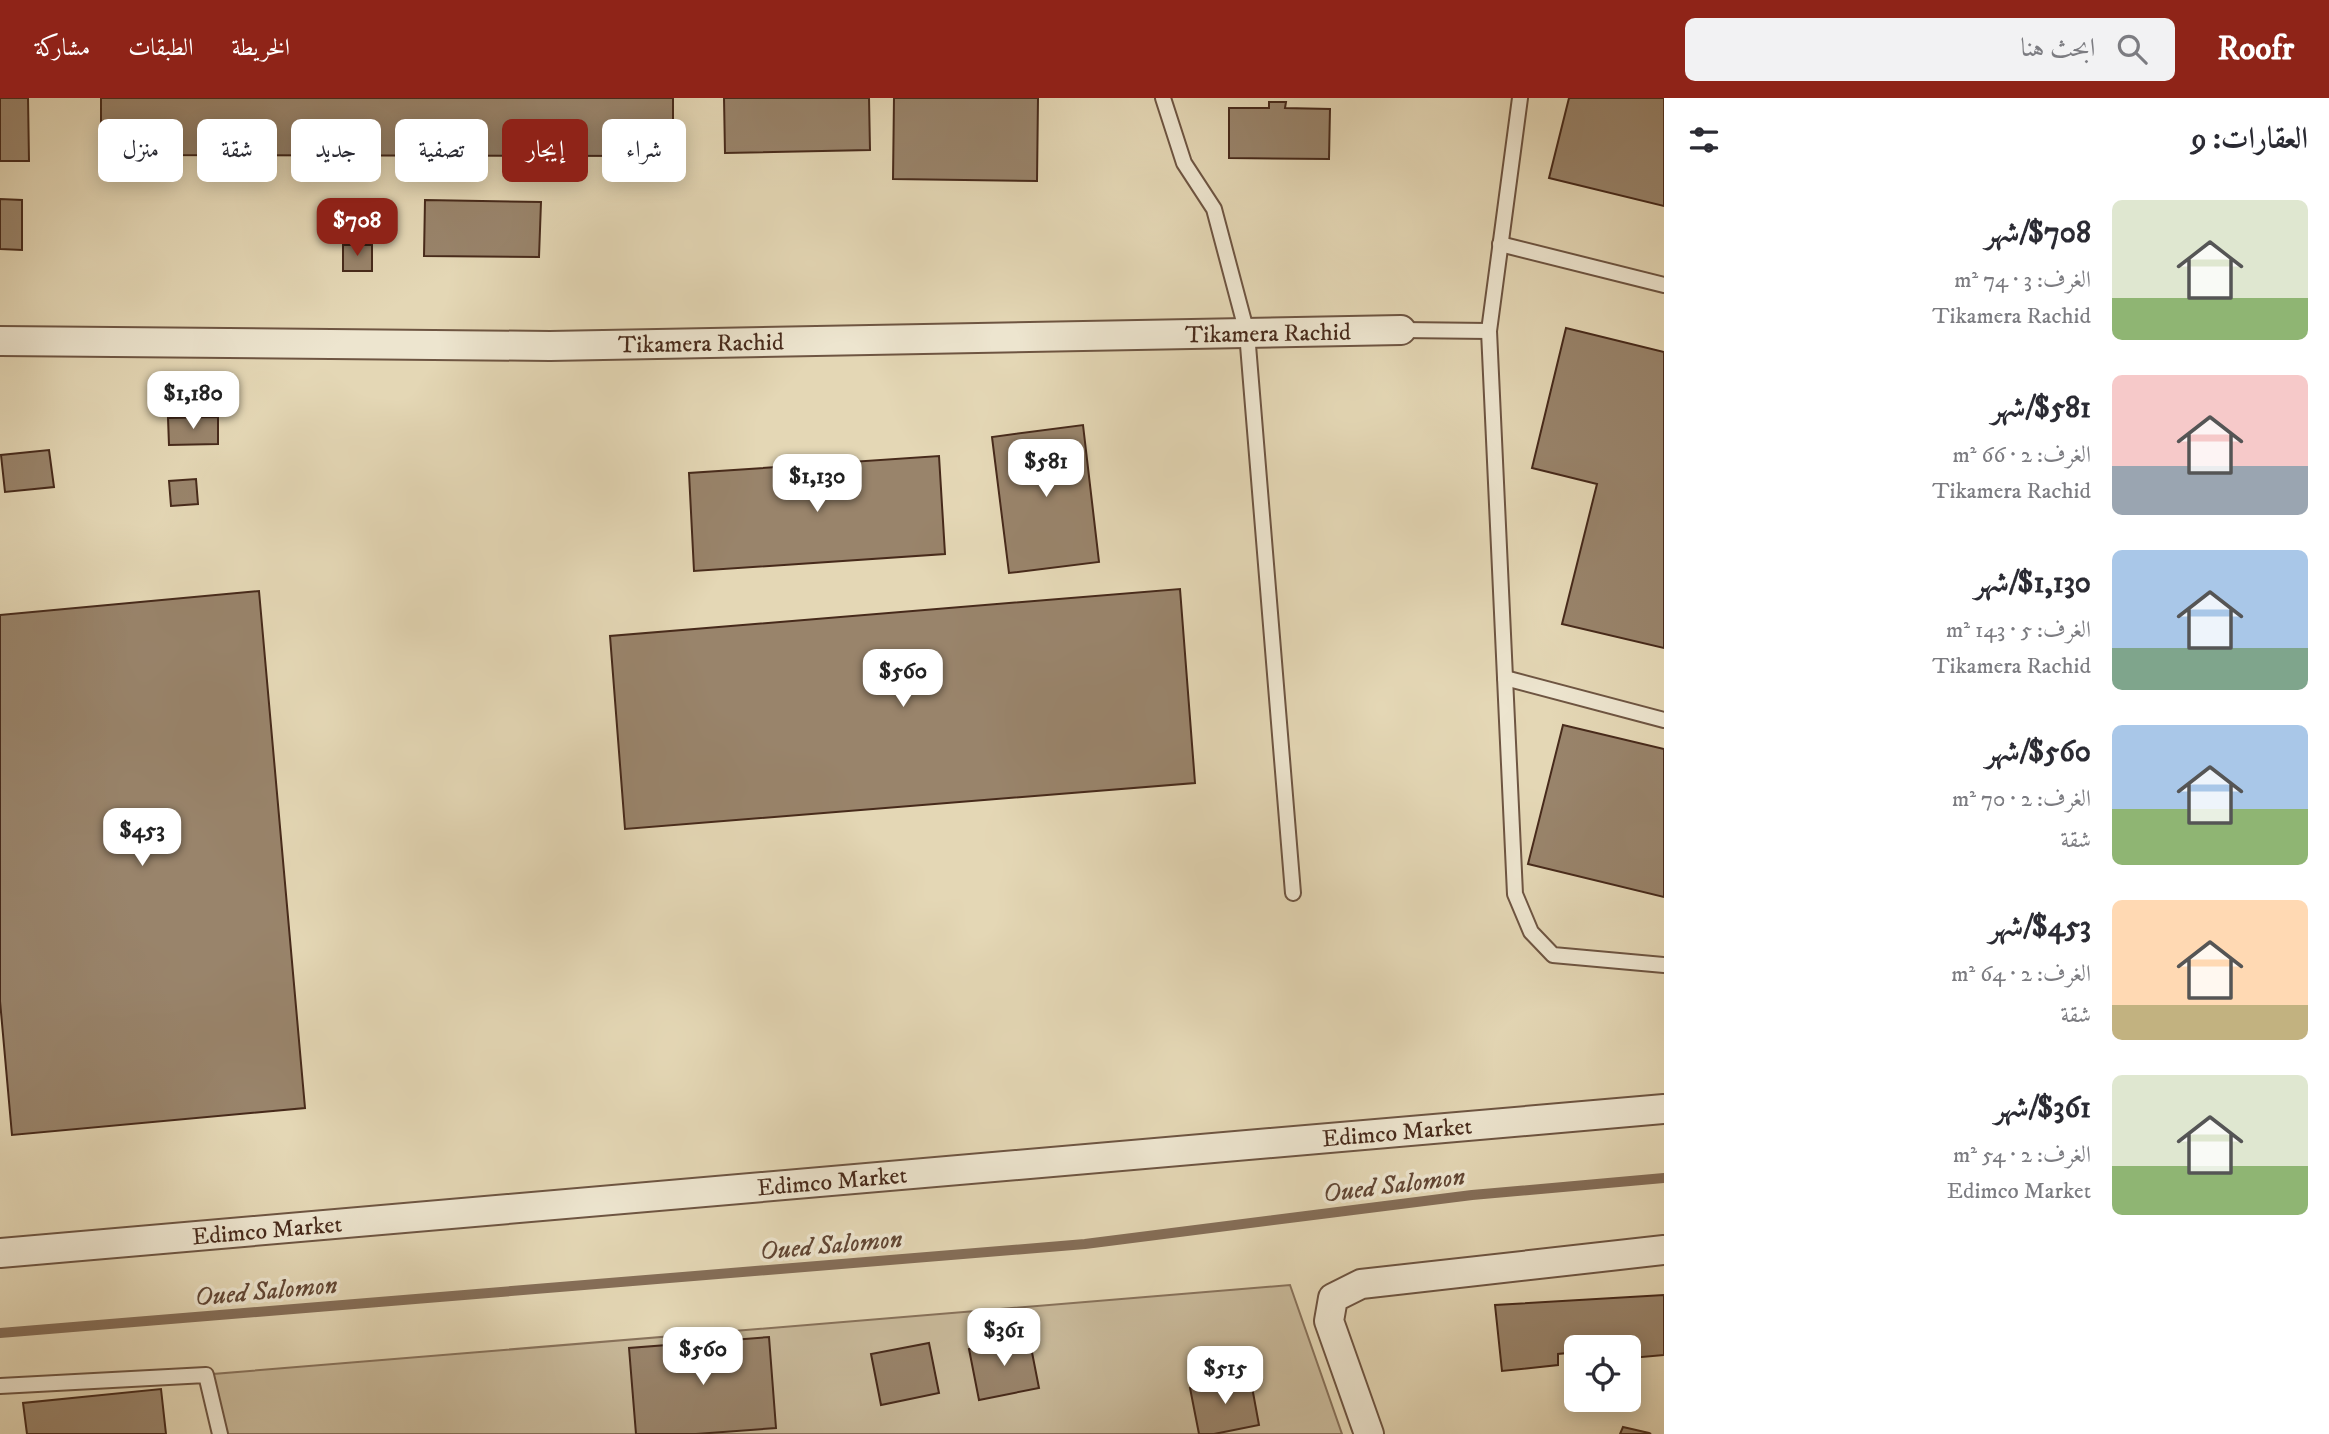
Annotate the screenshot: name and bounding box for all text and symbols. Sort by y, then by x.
search box [1685,18,2175,81]
text: Roofr [2217,29,2294,70]
icon: search [2113,30,2151,68]
text: ابحث هنا [2020,32,2095,65]
text: مشاركة [35,33,90,63]
text: الطبقات [128,33,194,63]
text: الخريطة [232,33,290,63]
chip: منزل [98,119,183,182]
chip: شقة [197,119,277,182]
chip: جديد [291,119,381,182]
chip: تصفية [395,119,488,182]
chip: إيجار [502,119,588,182]
chip: شراء [602,119,686,182]
icon: filters [1685,121,1723,159]
text: العقارات: 9 [2192,121,2308,158]
pin: $708 [316,198,398,258]
text: $708 [333,206,381,235]
text: $708/شهر [1985,215,2091,252]
icon: home [2168,228,2252,312]
text: الغرف: 3 · 74 m² [1954,266,2091,295]
text: Tikamera Rachid [1932,302,2091,331]
street label: Tikamera Rachid [1185,318,1351,350]
street label: Tikamera Rachid [618,328,784,360]
pin: $1,180 [136,372,250,431]
text: $1,180 [163,379,223,408]
text: $581/شهر [1991,390,2091,427]
icon: home [2168,403,2252,487]
pin: $581 [1005,440,1087,499]
text: الغرف: 2 · 66 m² [1952,441,2091,470]
text: $581 [1024,447,1068,476]
pin: $1,130 [760,454,874,514]
text: $1,130 [789,462,845,491]
text: Tikamera Rachid [1932,477,2091,506]
text: $1,130/شهر [1975,565,2091,602]
icon: home [2168,578,2252,662]
text: الغرف: 5 · 143 m² [1946,616,2091,645]
pin: $560 [862,650,944,709]
text: Tikamera Rachid [1932,652,2091,681]
text: $560 [879,657,927,686]
text: $560/شهر [1985,734,2091,771]
icon: home [2168,753,2252,837]
text: الغرف: 2 · 70 m² [1952,785,2091,814]
pin: $453 [101,808,183,868]
text: $453 [119,816,165,845]
text: شقة [2061,826,2091,855]
text: $453/شهر [1989,909,2091,946]
icon: home [2168,928,2252,1012]
text: الغرف: 2 · 64 m² [1951,960,2091,989]
text: شقة [2061,1001,2091,1030]
text: $361/شهر [1994,1090,2091,1127]
icon: home [2168,1103,2252,1187]
street label: Edimco Market [1321,1111,1474,1154]
text: الغرف: 2 · 54 m² [1953,1141,2091,1170]
street label: Edimco Market [756,1160,909,1203]
water label: Oued Salomon [1321,1160,1467,1211]
text: Edimco Market [1947,1177,2091,1206]
street label: Edimco Market [191,1209,344,1252]
water label: Oued Salomon [758,1223,904,1268]
water label: Oued Salomon [193,1269,339,1314]
pin: $361 [963,1308,1045,1368]
text: $361 [983,1316,1025,1345]
pin: $560 [662,1328,744,1387]
text: $560 [679,1335,727,1364]
map controls [1564,1335,1641,1412]
button: locate [1564,1335,1641,1412]
pin: $515 [1184,1346,1266,1406]
text: $515 [1203,1354,1247,1383]

